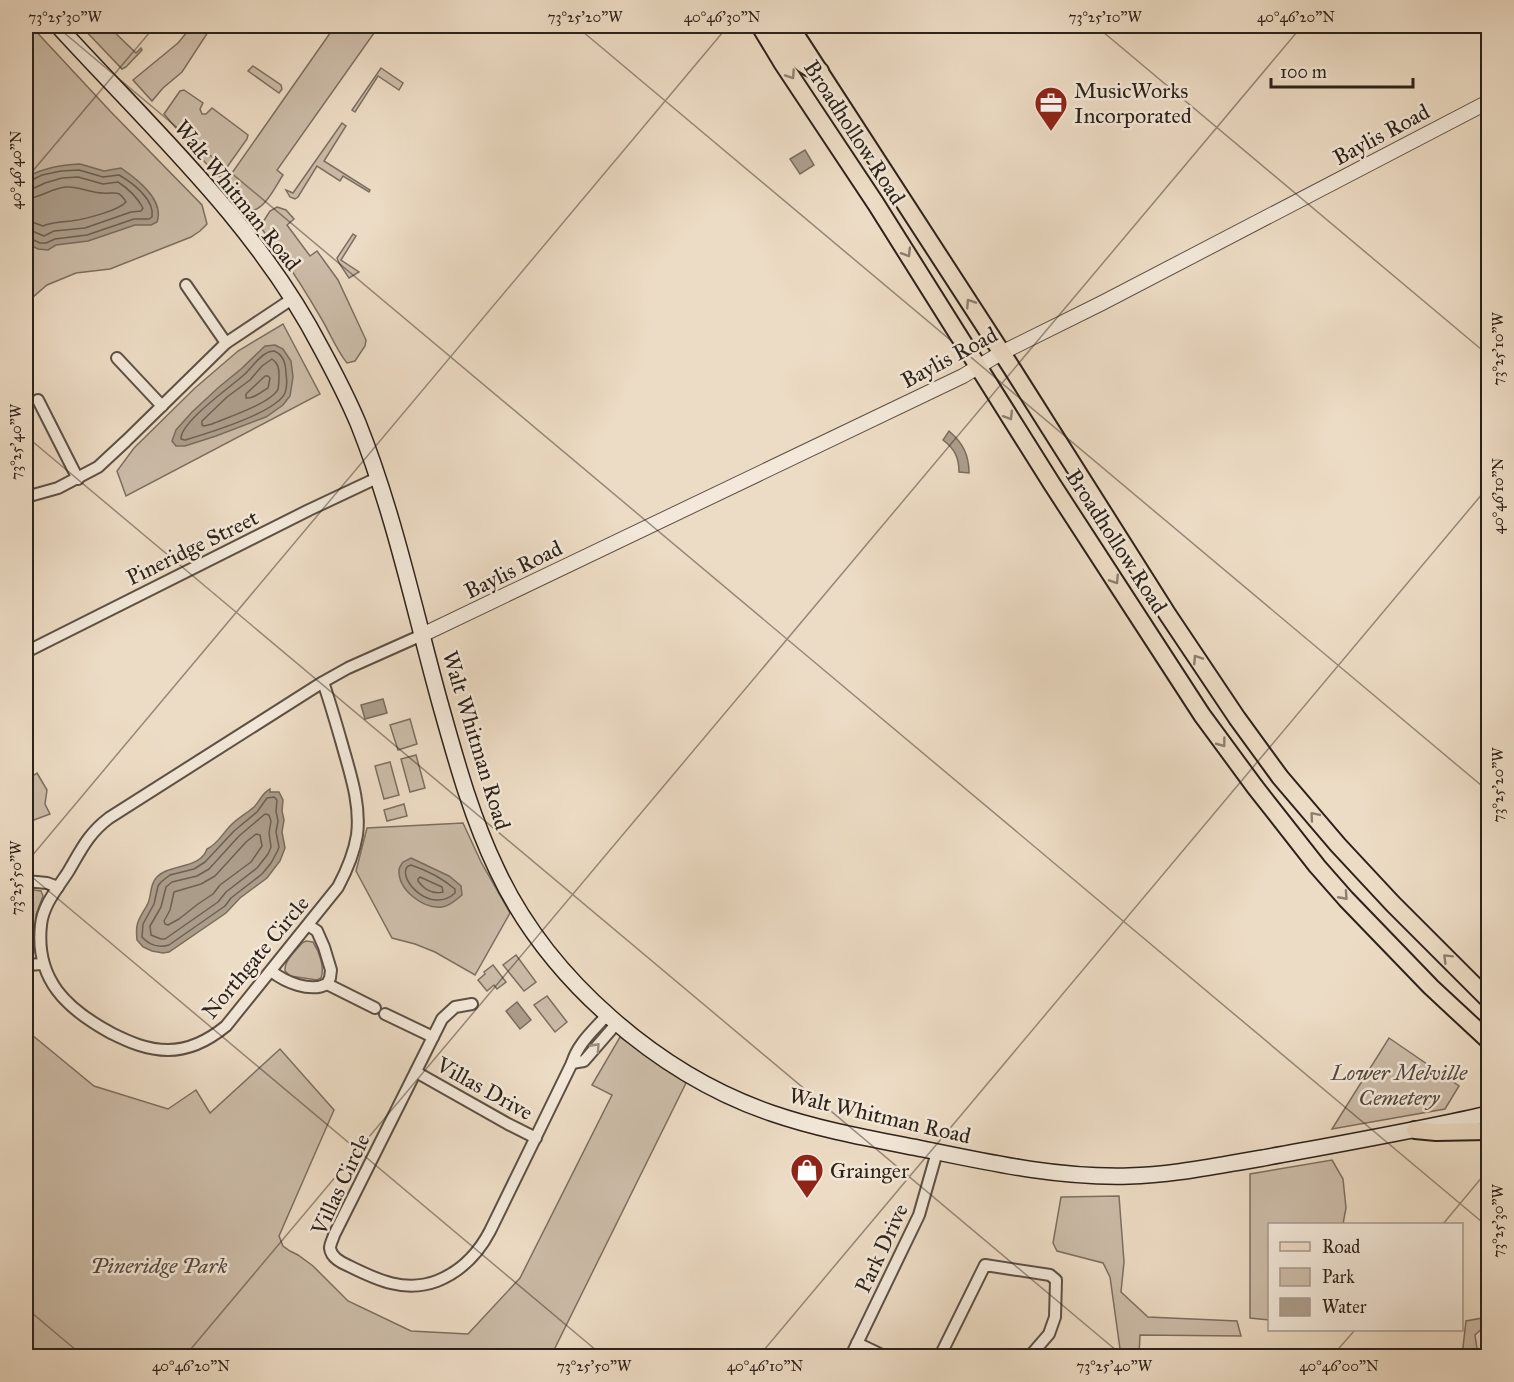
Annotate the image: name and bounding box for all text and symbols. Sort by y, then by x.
text: 73°25'30"W [28,8,102,26]
text: 73°25'20"W [548,8,623,26]
text: 40°46'30"N [684,8,761,26]
text: 73°25'10"W [1068,8,1142,26]
text: 40°46'20"N [1257,8,1335,26]
scale bar [1271,51,1414,89]
street label: Broadhollow Road [798,55,911,209]
text: 100 m [1280,61,1327,83]
one-way arrow [784,68,795,79]
place label: MusicWorks Incorporated [1074,77,1192,129]
office icon: MusicWorks Incorporated [1033,85,1069,132]
street label: Baylis Road [1328,98,1434,171]
street label: Walt Whitman Road [169,115,307,276]
text: 40°46'40"N [7,130,25,210]
one-way arrow [899,247,911,257]
one-way arrow [965,299,977,309]
text: 73°25'10"W [1489,312,1507,386]
street label: Baylis Road [896,321,1002,394]
text: 73°25'40"W [7,403,25,480]
one-way arrow [1002,410,1013,421]
text: 40°46'10"N [1489,457,1507,534]
street label: Broadhollow Road [1060,464,1173,618]
street label: Pineridge Street [122,504,263,591]
street label: Baylis Road [460,534,567,605]
one-way arrow [1108,574,1119,585]
street label: Walt Whitman Road [436,647,517,833]
one-way arrow [1194,655,1205,666]
one-way arrow [1215,736,1226,747]
text: 73°25'20"W [1489,747,1507,822]
one-way arrow [1310,812,1321,823]
text: 73°25'50"W [7,840,25,915]
one-way arrow [1337,889,1348,900]
street label: Northgate Circle [196,890,315,1024]
one-way arrow [1443,954,1453,965]
one-way arrow [589,1043,600,1054]
street label: Villas Drive [431,1050,538,1126]
park label: Lower Melville Cemetery [1330,1059,1468,1111]
street label: Walt Whitman Road [786,1081,973,1150]
street label: Villas Circle [305,1129,376,1240]
shop icon: Grainger [789,1152,825,1199]
place label: Grainger [830,1157,910,1184]
text: 73°25'30"W [1489,1184,1507,1258]
street label: Park Drive [849,1199,914,1297]
legend [1268,1223,1463,1331]
text: Road [1322,1236,1360,1258]
park label: Pineridge Park [91,1252,228,1279]
text: Park [1322,1266,1355,1288]
text: Water [1322,1296,1367,1318]
text: 40°46'20"N [152,1357,230,1375]
text: 73°25'50"W [557,1357,632,1375]
text: 40°46'10"N [727,1357,804,1375]
text: 73°25'40"W [1076,1357,1153,1375]
text: 40°46'00"N [1299,1357,1379,1375]

